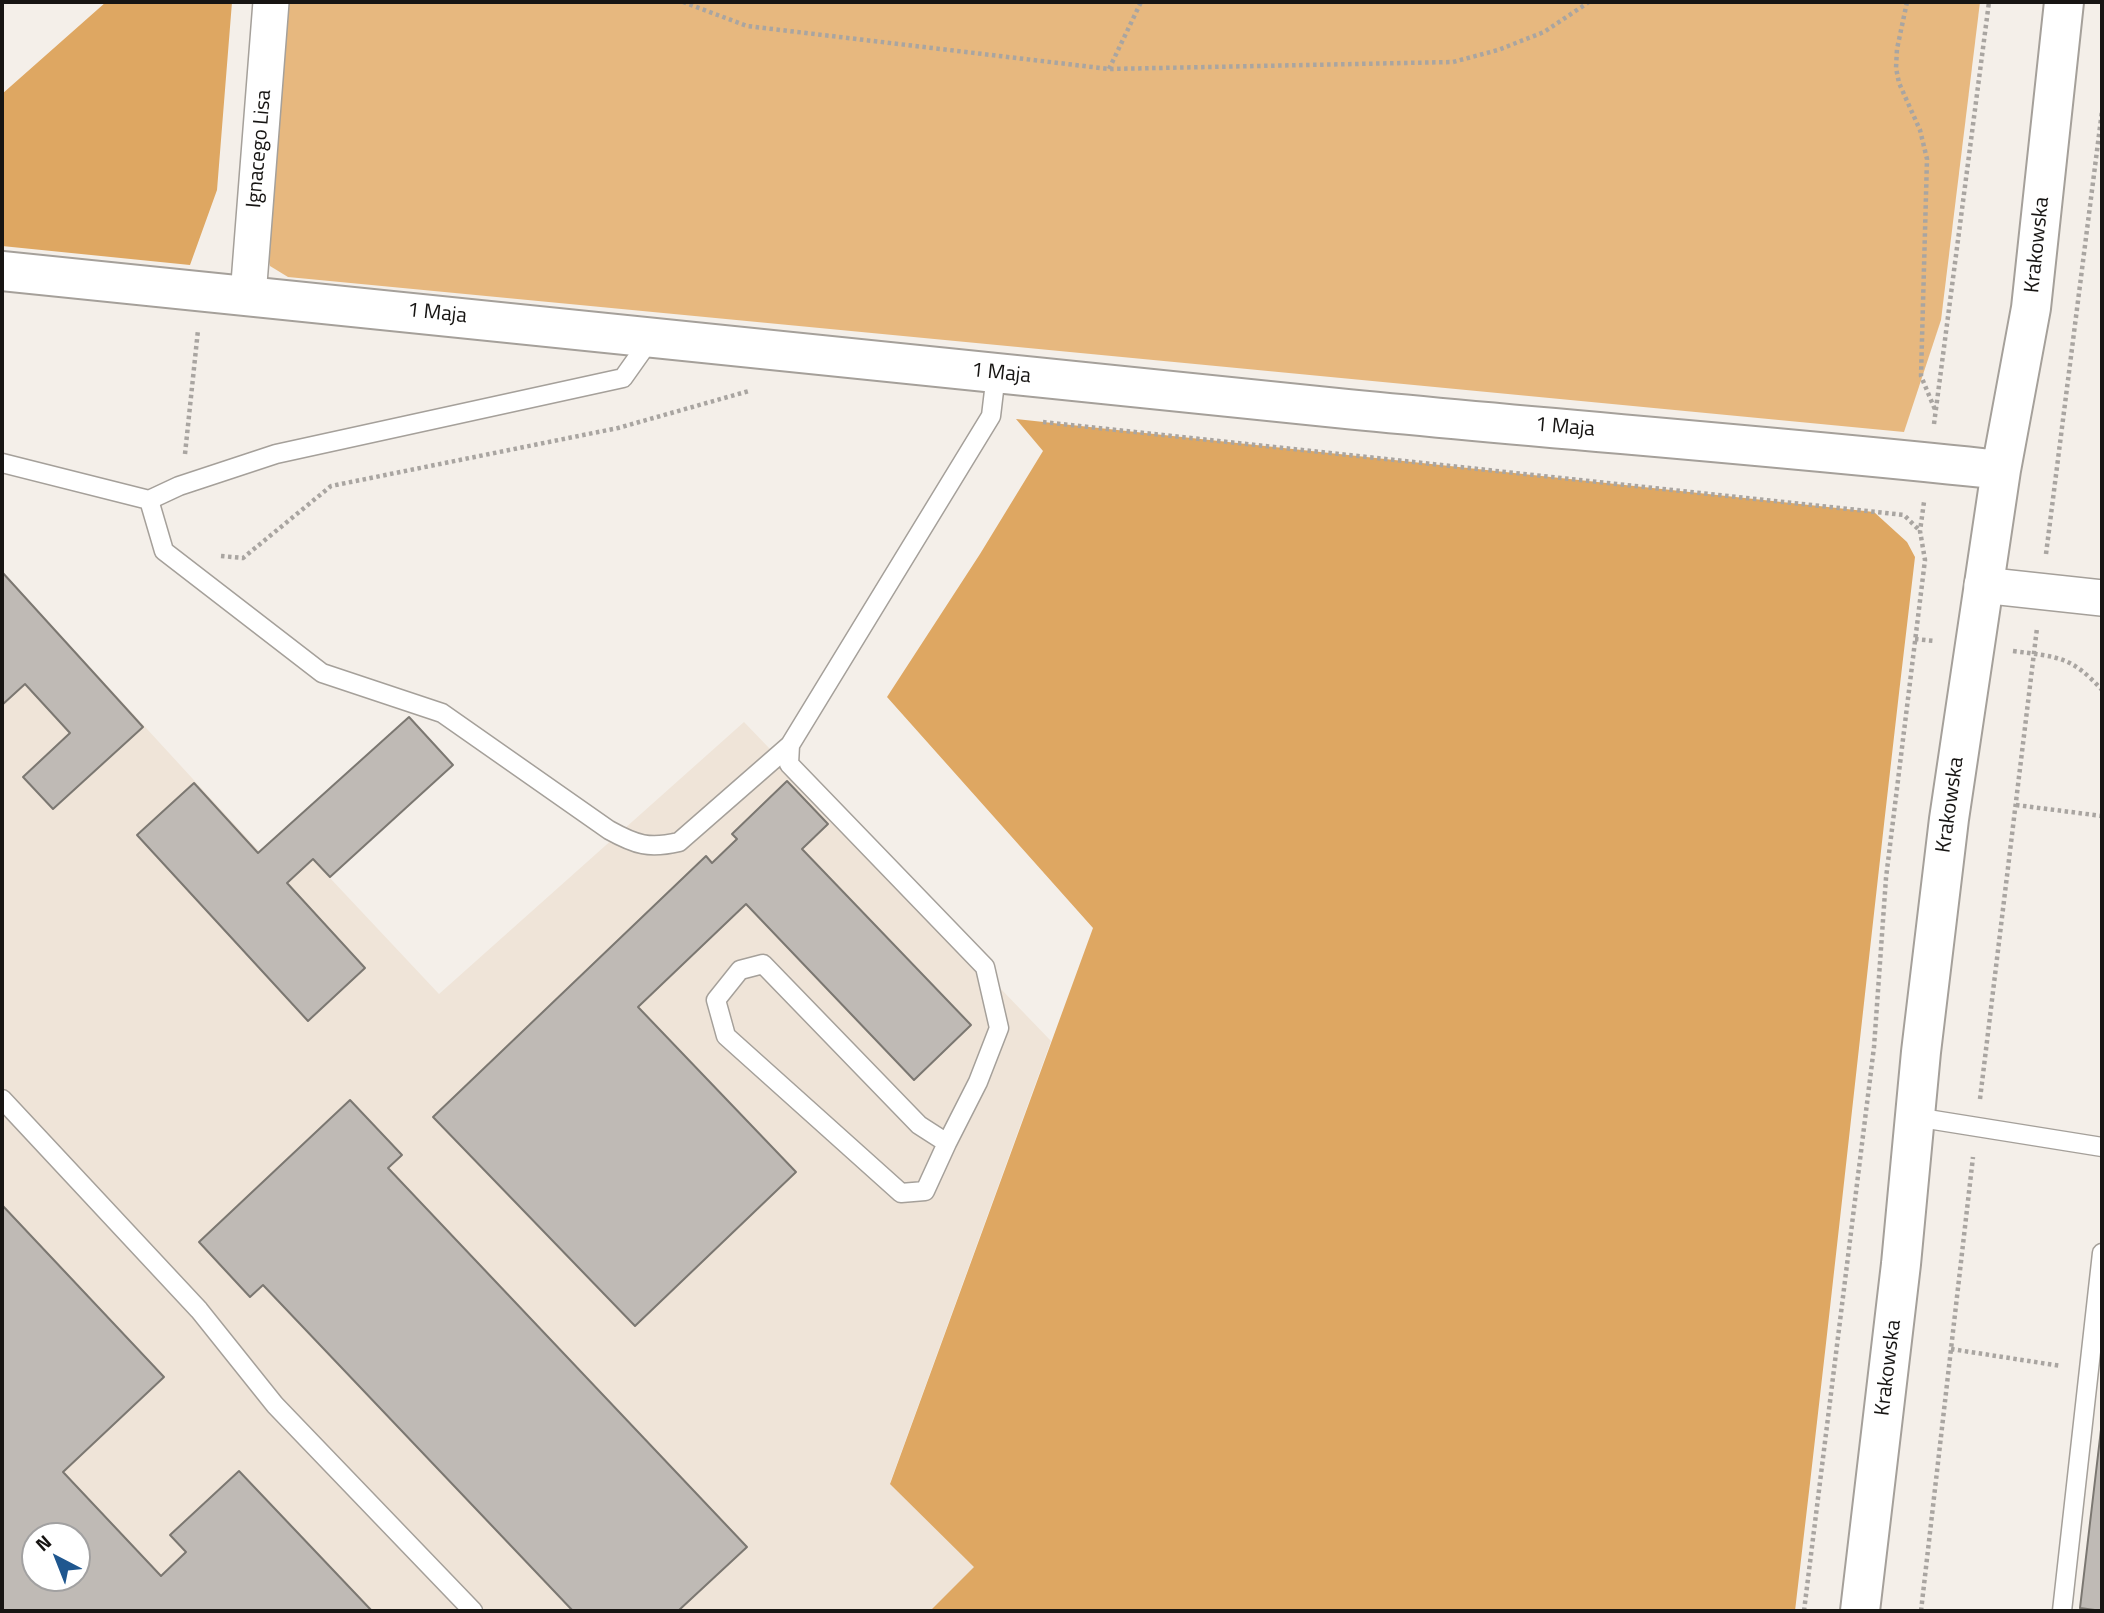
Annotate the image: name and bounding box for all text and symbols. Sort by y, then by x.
street label: Ignacego Lisa [242,89,278,209]
street label: Krakowska [2020,196,2056,294]
street label: 1 Maja [406,298,468,330]
street label: 1 Maja [970,358,1032,390]
street label: 1 Maja [1534,413,1596,443]
street label: Krakowska [1932,755,1970,855]
street label: Krakowska [1871,1319,1907,1417]
north arrow [21,1522,91,1592]
text: N [28,1527,58,1558]

